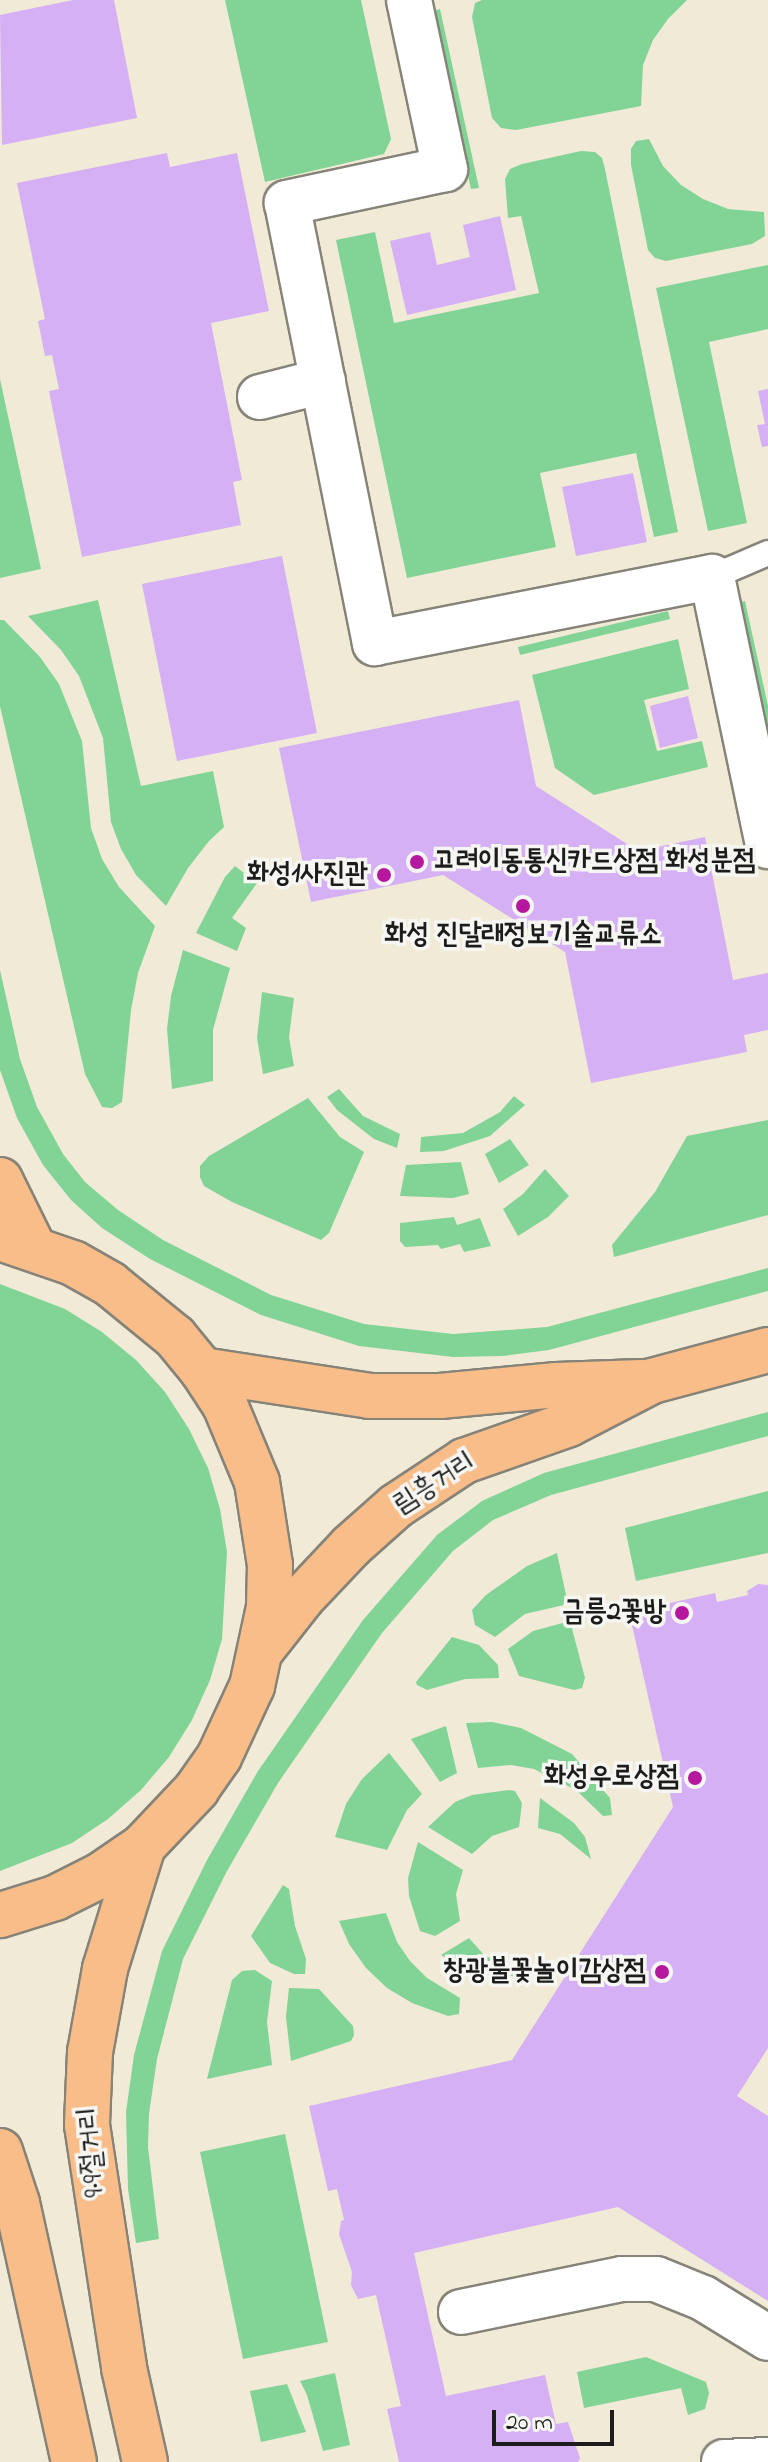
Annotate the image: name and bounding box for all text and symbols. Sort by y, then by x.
place label: 고려이동통신카드상점 화성분점 [433,845,755,879]
marker: 고려이동통신카드상점 화성분점 [408,853,426,871]
place label: 화성1사진관 [246,858,368,892]
marker: 화성1사진관 [375,866,393,884]
marker: 화성 진달래정보기술교류소 [514,897,532,915]
place label: 화성 진달래정보기술교류소 [384,919,662,953]
street label: 림흥거리 [388,1446,482,1522]
place label: 금릉2꽃방 [562,1596,666,1630]
marker: 금릉2꽃방 [673,1604,691,1622]
place label: 화성우로상점 [544,1761,679,1795]
marker: 화성우로상점 [686,1769,704,1787]
place label: 창광불꽃놀이감상점 [443,1955,646,1989]
marker: 창광불꽃놀이감상점 [653,1963,671,1981]
street label: 9·9절거리 [72,2106,114,2198]
scale bar [496,2394,618,2444]
text: 20 m [506,2406,553,2441]

